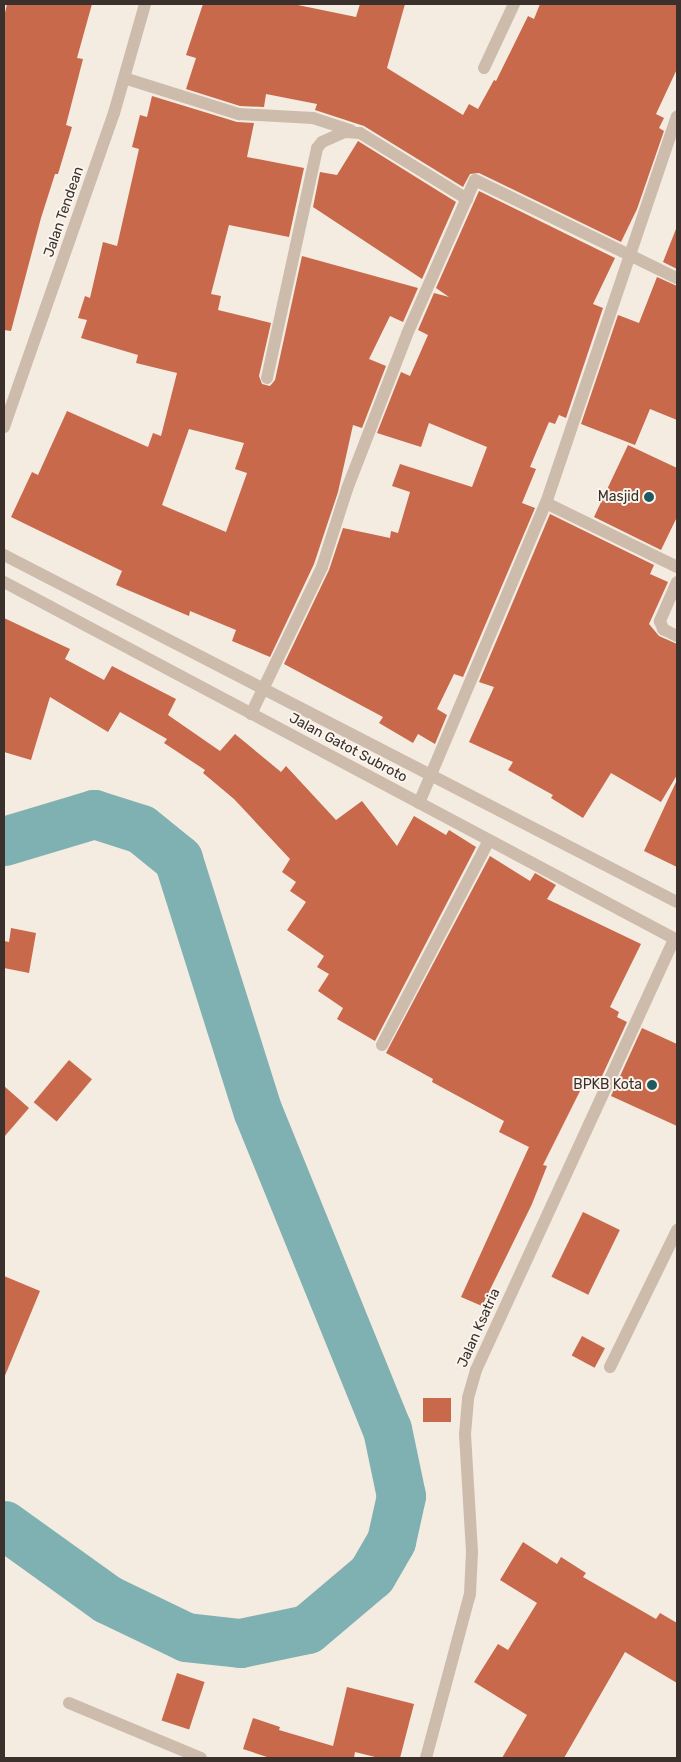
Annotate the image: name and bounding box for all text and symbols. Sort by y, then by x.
street label: Jalan Tendean [41,164,87,260]
place label: Masjid [598,489,639,505]
marker: Masjid [643,491,655,503]
street label: Jalan Gatot Subroto [286,710,410,786]
place label: BPKB Kota [573,1077,642,1093]
marker: BPKB Kota [646,1079,658,1091]
street label: Jalan Ksatria [454,1286,504,1370]

